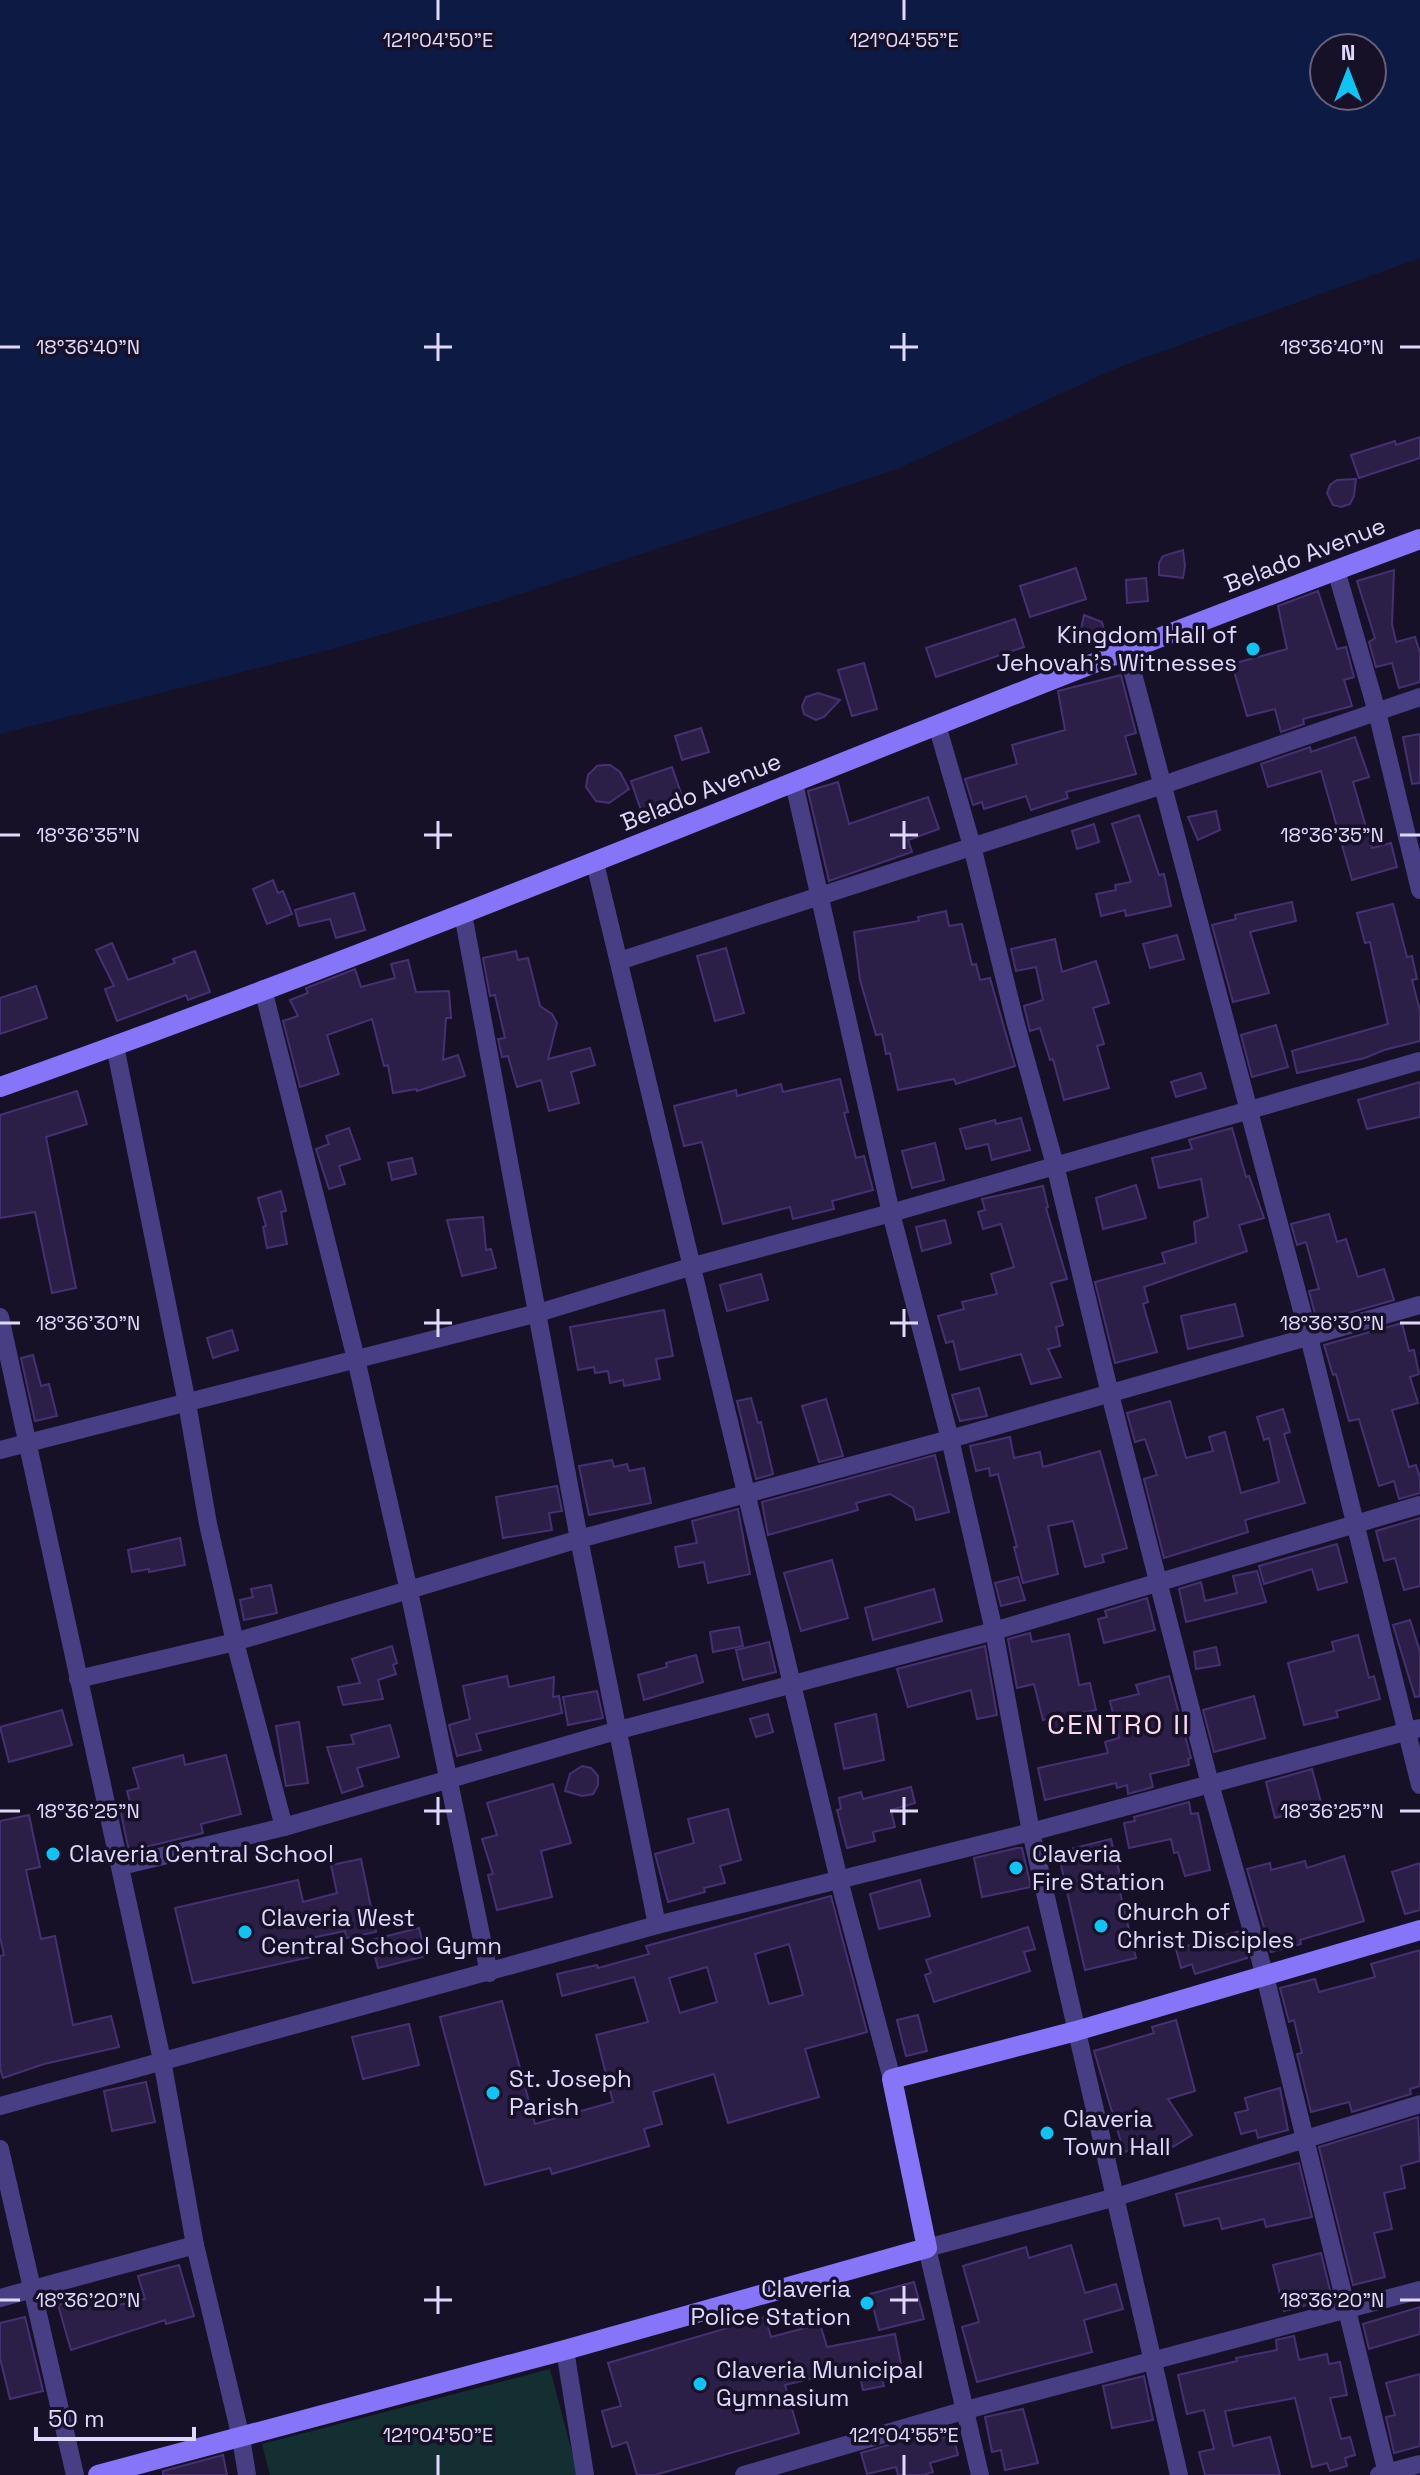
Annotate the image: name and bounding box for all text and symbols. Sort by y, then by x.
text: 121°04'50"E [383,27,493,53]
text: 121°04'55"E [849,27,959,53]
north arrow [1308,32,1388,112]
text: N [1341,38,1355,66]
text: 18°36'40"N [36,334,140,360]
text: 18°36'40"N [1280,334,1384,360]
street label: Belado Avenue [1220,510,1390,600]
place label: Kingdom Hall of Jehovah's Witnesses [996,619,1237,678]
marker: Kingdom Hall of Jehovah's Witnesses [1244,640,1262,658]
street label: Belado Avenue [616,745,786,838]
text: 18°36'35"N [36,822,140,848]
text: 18°36'35"N [1280,822,1384,848]
text: 18°36'30"N [36,1310,140,1336]
text: 18°36'30"N [1280,1310,1384,1336]
district label: CENTRO II [1047,1706,1191,1742]
text: 18°36'25"N [36,1798,140,1824]
text: 18°36'25"N [1280,1798,1384,1824]
place label: Claveria Central School [69,1838,334,1869]
place label: Claveria Fire Station [1032,1838,1165,1897]
marker: Claveria Central School [44,1845,62,1863]
marker: Claveria Fire Station [1007,1859,1025,1877]
place label: Church of Christ Disciples [1117,1896,1295,1955]
place label: Claveria West Central School Gymn [261,1902,502,1961]
marker: Church of Christ Disciples [1092,1917,1110,1935]
marker: Claveria West Central School Gymn [236,1923,254,1941]
place label: St. Joseph Parish [509,2063,632,2122]
marker: St. Joseph Parish [484,2084,502,2102]
place label: Claveria Town Hall [1063,2103,1171,2162]
marker: Claveria Town Hall [1038,2124,1056,2142]
place label: Claveria Police Station [690,2273,851,2332]
text: 18°36'20"N [36,2287,140,2313]
text: 18°36'20"N [1280,2287,1384,2313]
marker: Claveria Police Station [858,2294,876,2312]
place label: Claveria Municipal Gymnasium [716,2354,923,2413]
marker: Claveria Municipal Gymnasium [691,2375,709,2393]
scale bar [36,2391,194,2441]
text: 50 m [48,2403,105,2434]
text: 121°04'50"E [383,2422,493,2448]
text: 121°04'55"E [849,2422,959,2448]

